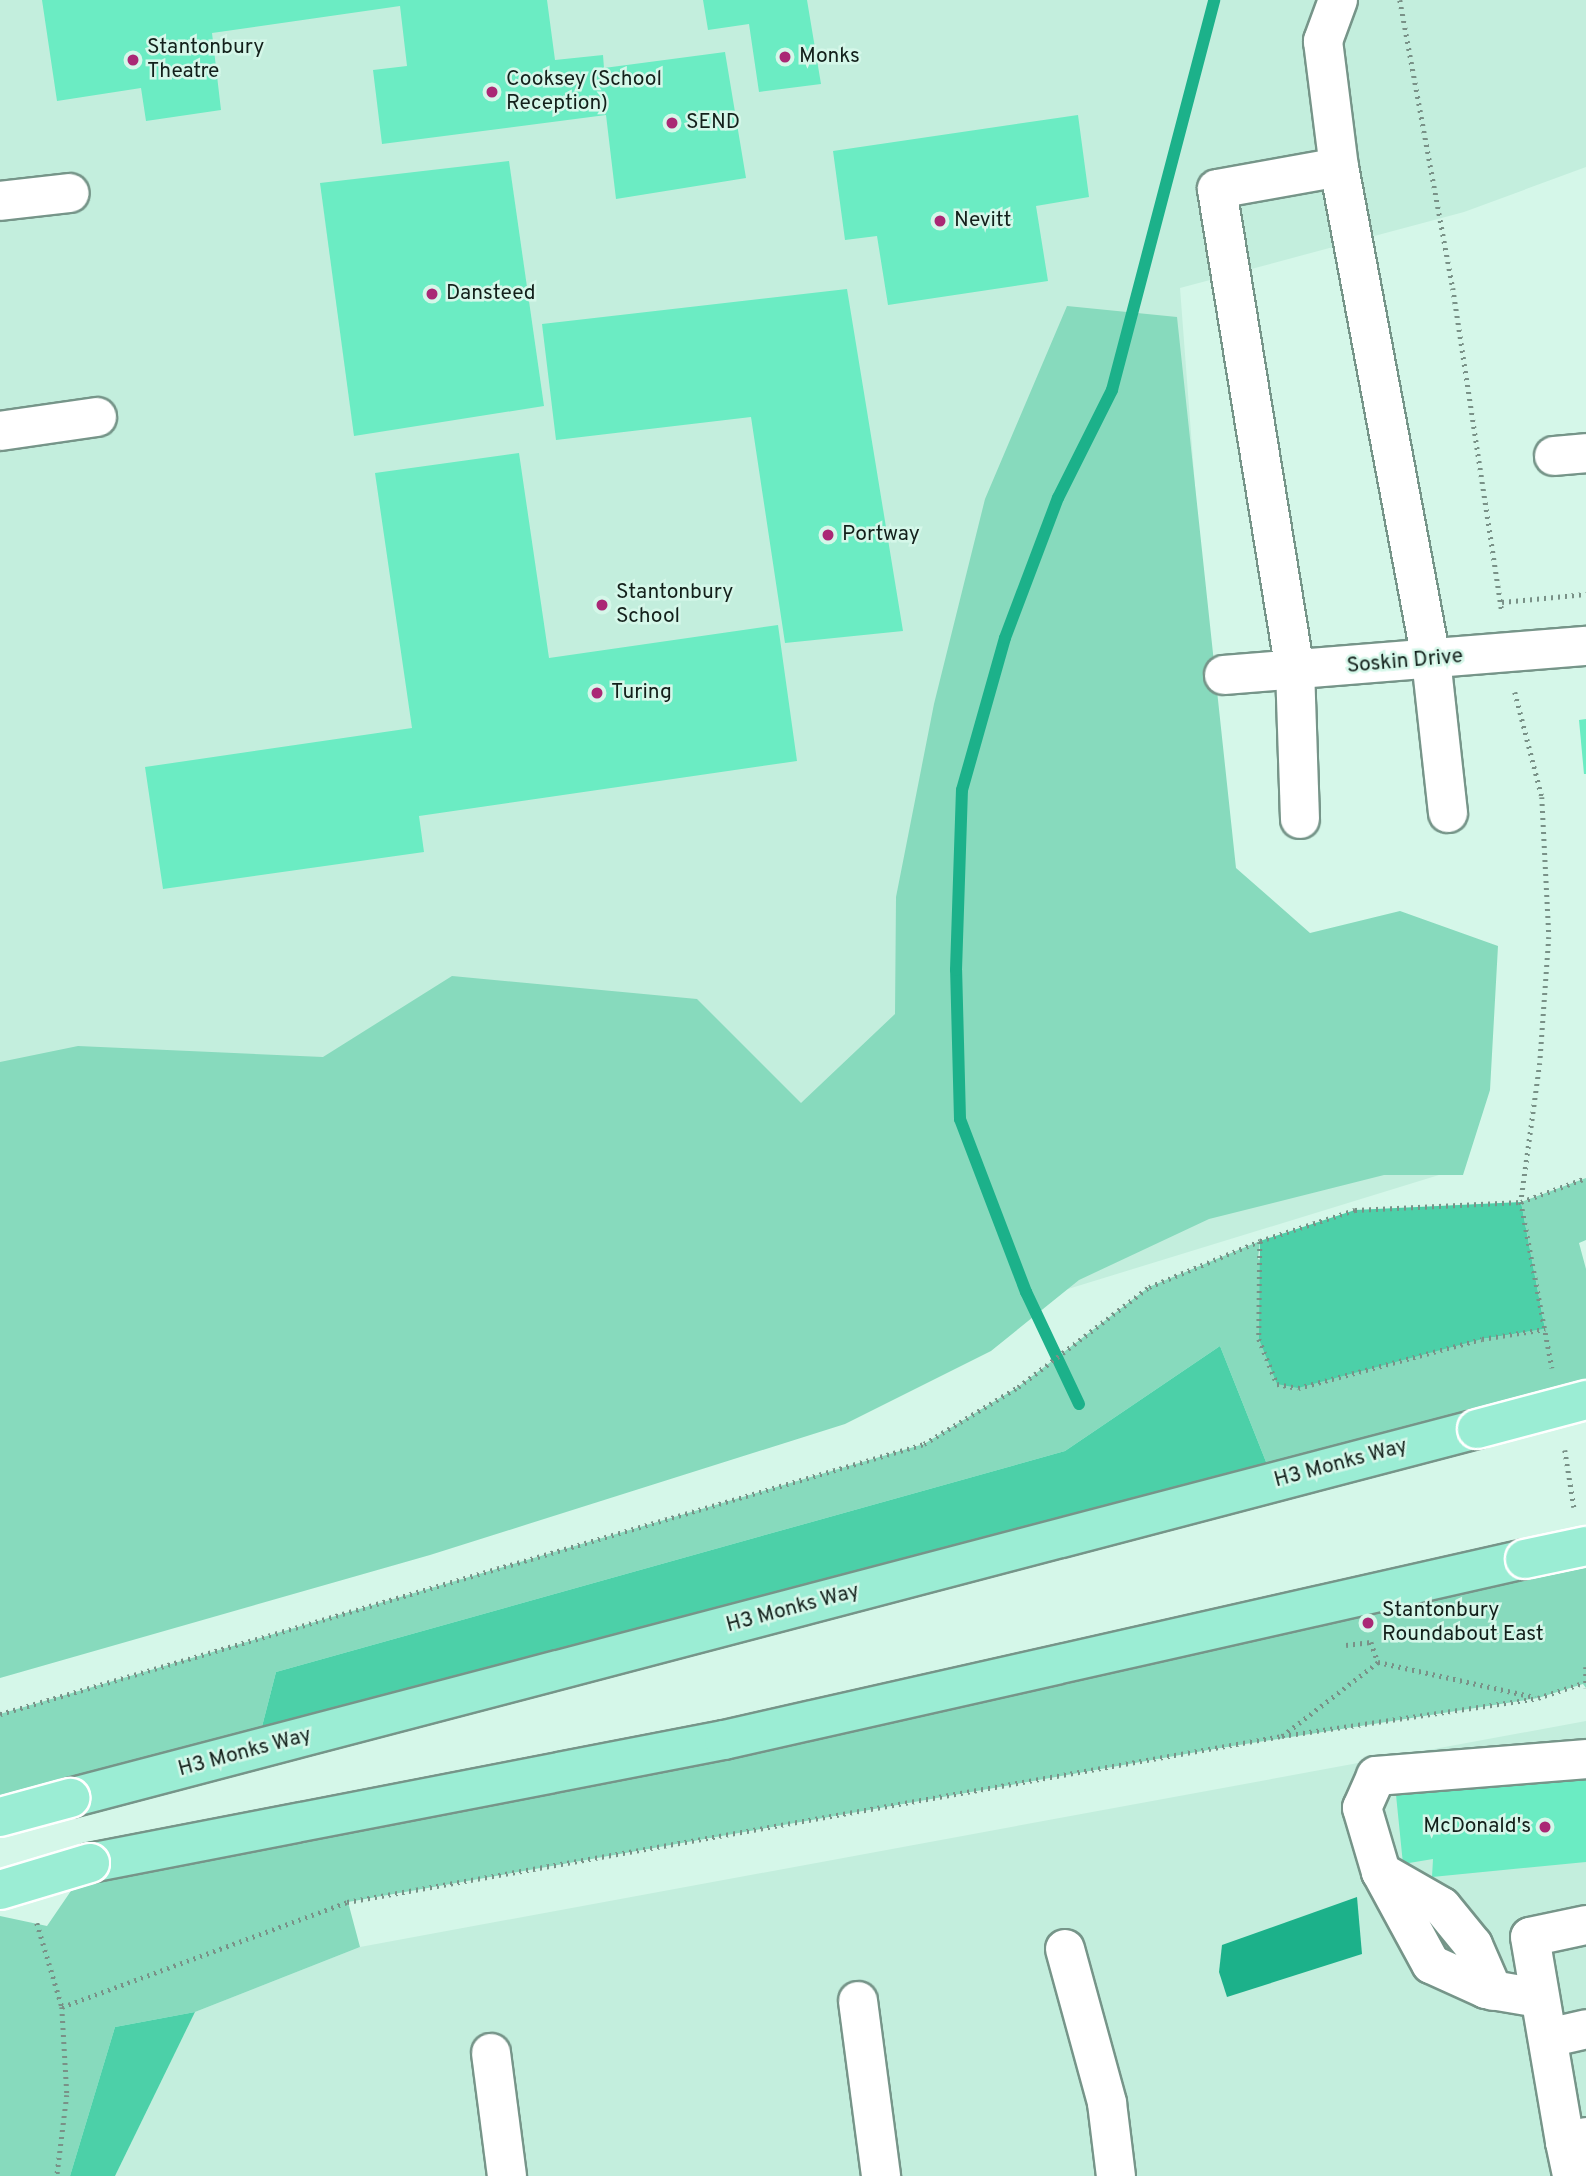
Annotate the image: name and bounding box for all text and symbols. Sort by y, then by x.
place label: Stantonbury Theatre [147,35,264,85]
place label: Monks [799,44,860,70]
marker: Monks [777,49,793,65]
marker: Stantonbury Theatre [125,52,141,68]
place label: Cooksey (School Reception) [506,67,662,117]
marker: Cooksey (School Reception) [484,84,500,100]
place label: SEND [686,110,740,136]
marker: SEND [664,115,680,131]
place label: Nevitt [954,208,1011,234]
marker: Nevitt [932,213,948,229]
place label: Dansteed [446,281,536,307]
marker: Dansteed [424,286,440,302]
place label: Portway [842,522,920,548]
marker: Portway [820,527,836,543]
place label: Stantonbury School [616,580,733,630]
marker: Stantonbury School [594,597,610,613]
street label: Soskin Drive [1346,644,1464,680]
place label: Turing [611,680,672,706]
marker: Turing [589,685,605,701]
street label: H3 Monks Way [1271,1434,1411,1494]
street label: H3 Monks Way [723,1579,863,1639]
place label: Stantonbury Roundabout East [1382,1598,1544,1648]
marker: Stantonbury Roundabout East [1360,1615,1376,1631]
street label: H3 Monks Way [175,1723,315,1783]
place label: McDonald's [1423,1814,1531,1840]
marker: McDonald's [1537,1819,1553,1835]

